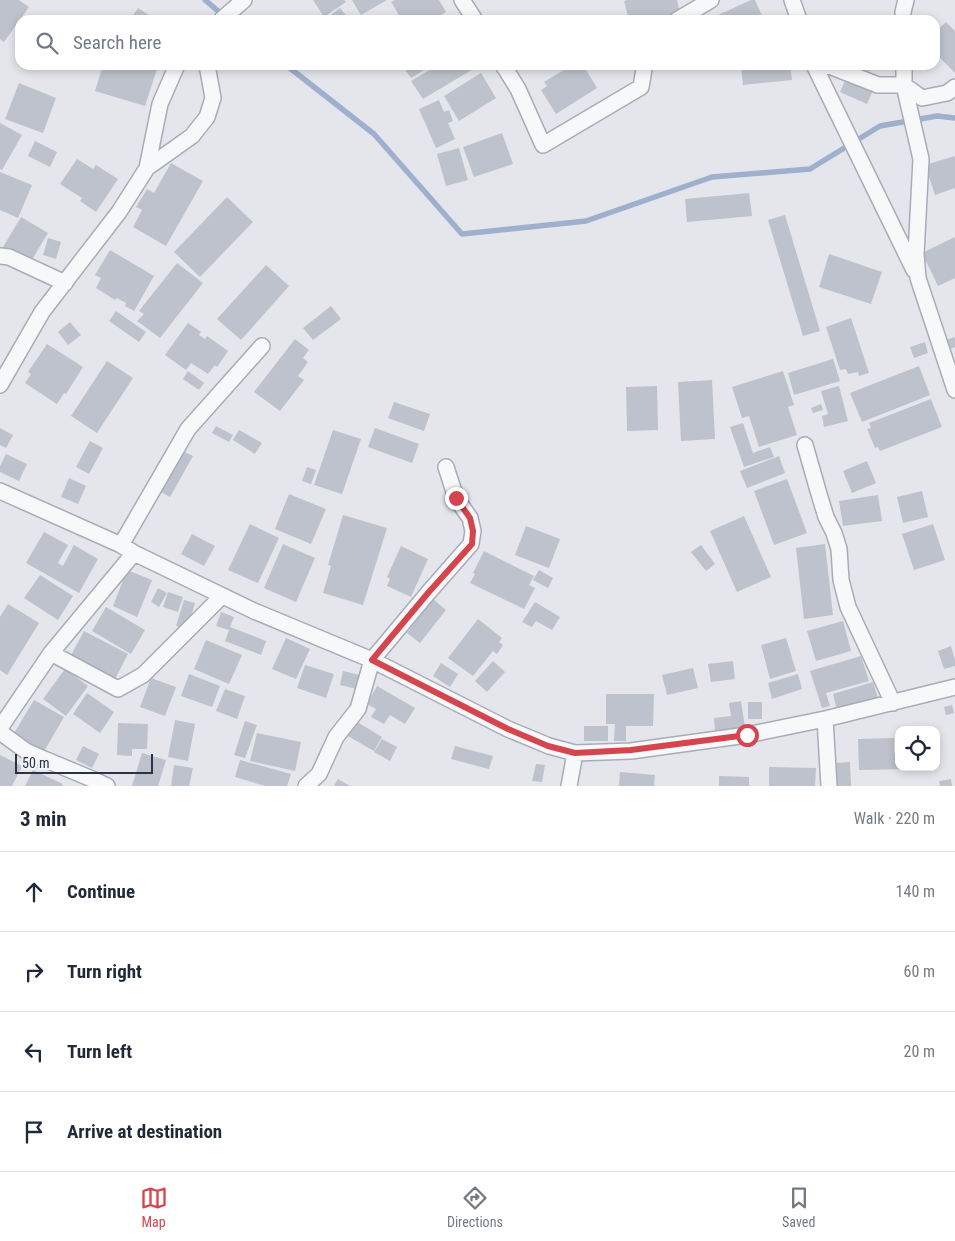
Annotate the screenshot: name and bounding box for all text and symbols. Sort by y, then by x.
search box [15,15,940,70]
icon: search [33,29,61,57]
text: Search here [73,31,161,54]
route end [445,487,468,510]
route start [736,724,759,747]
map controls [895,726,940,771]
button: locate [895,726,940,771]
scale bar [15,751,152,774]
text: 50 m [22,755,50,771]
text: 3 min [20,807,67,831]
text: Walk · 220 m [854,809,935,828]
icon: ahead [20,878,48,906]
text: Continue [67,880,135,903]
text: 140 m [896,882,935,901]
icon: right [20,958,48,986]
text: Turn right [67,960,142,983]
text: 60 m [903,962,935,981]
icon: left [20,1038,48,1066]
text: Turn left [67,1040,132,1063]
text: 20 m [903,1042,935,1061]
icon: arrive [20,1118,48,1146]
text: Arrive at destination [67,1120,222,1143]
tab: Map [140,1184,168,1230]
tab: Directions [447,1184,503,1230]
tab: Saved [782,1184,815,1230]

